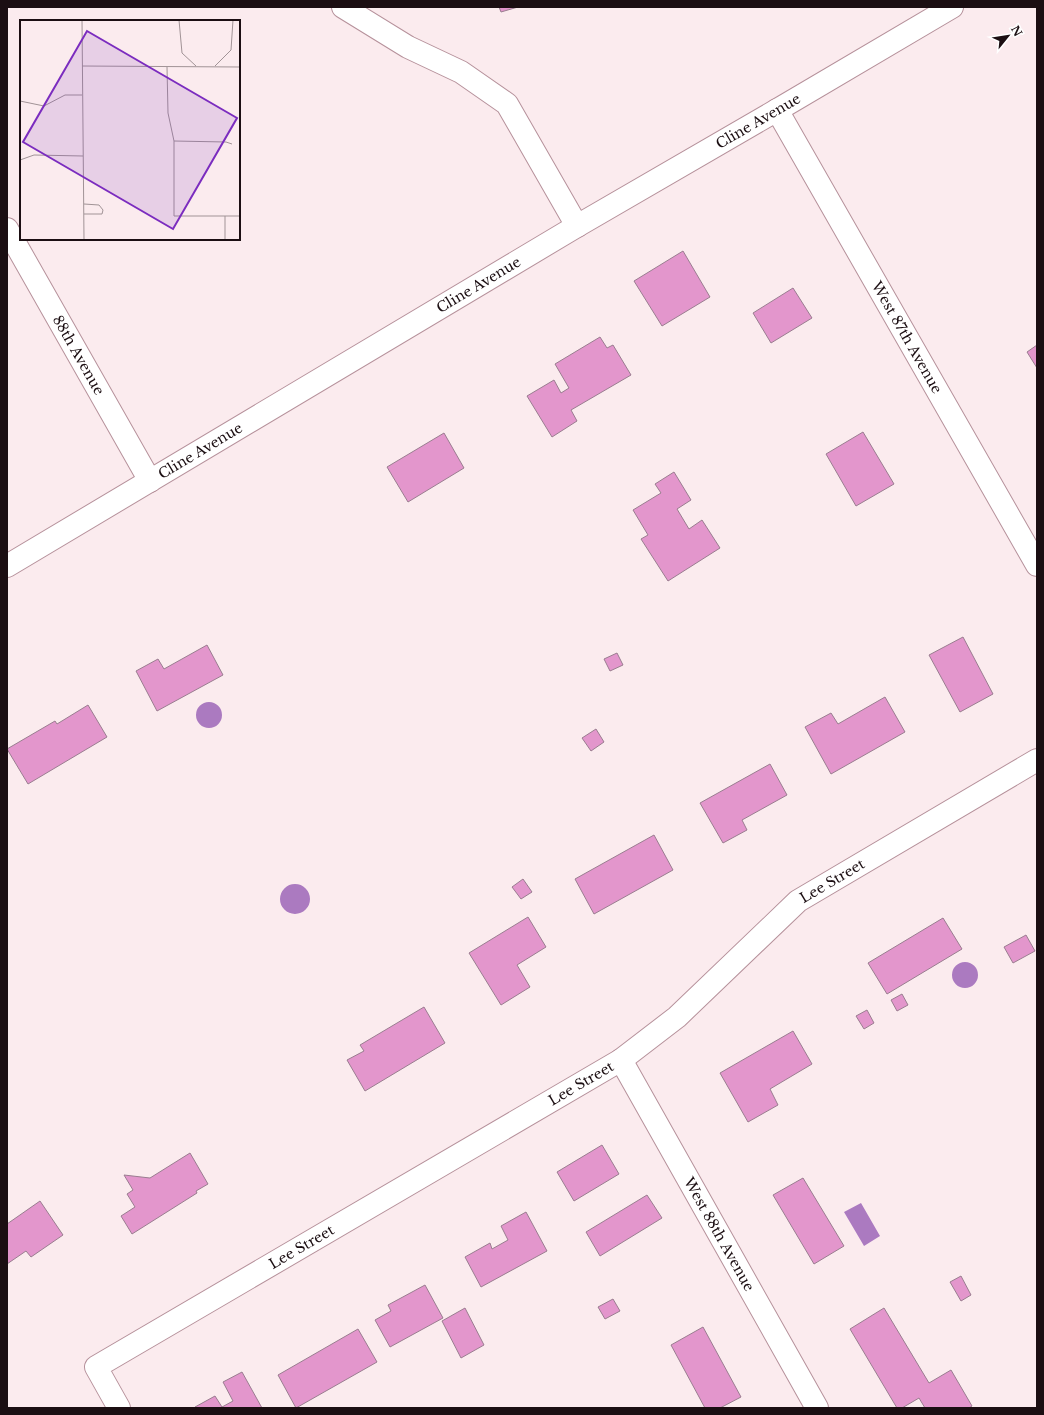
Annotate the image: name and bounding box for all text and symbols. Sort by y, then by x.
north arrow [988,16,1028,56]
inset map [20,20,240,240]
text: N [1008,23,1026,40]
street label: Cline Avenue [712,89,804,153]
street label: Cline Avenue [433,253,524,317]
street label: West 87th Avenue [867,277,946,397]
street label: 88th Avenue [49,312,108,398]
street label: Cline Avenue [155,419,246,483]
street label: Lee Street [796,854,868,907]
street label: Lee Street [545,1057,618,1109]
street label: West 88th Avenue [679,1173,758,1294]
street label: Lee Street [266,1220,338,1273]

